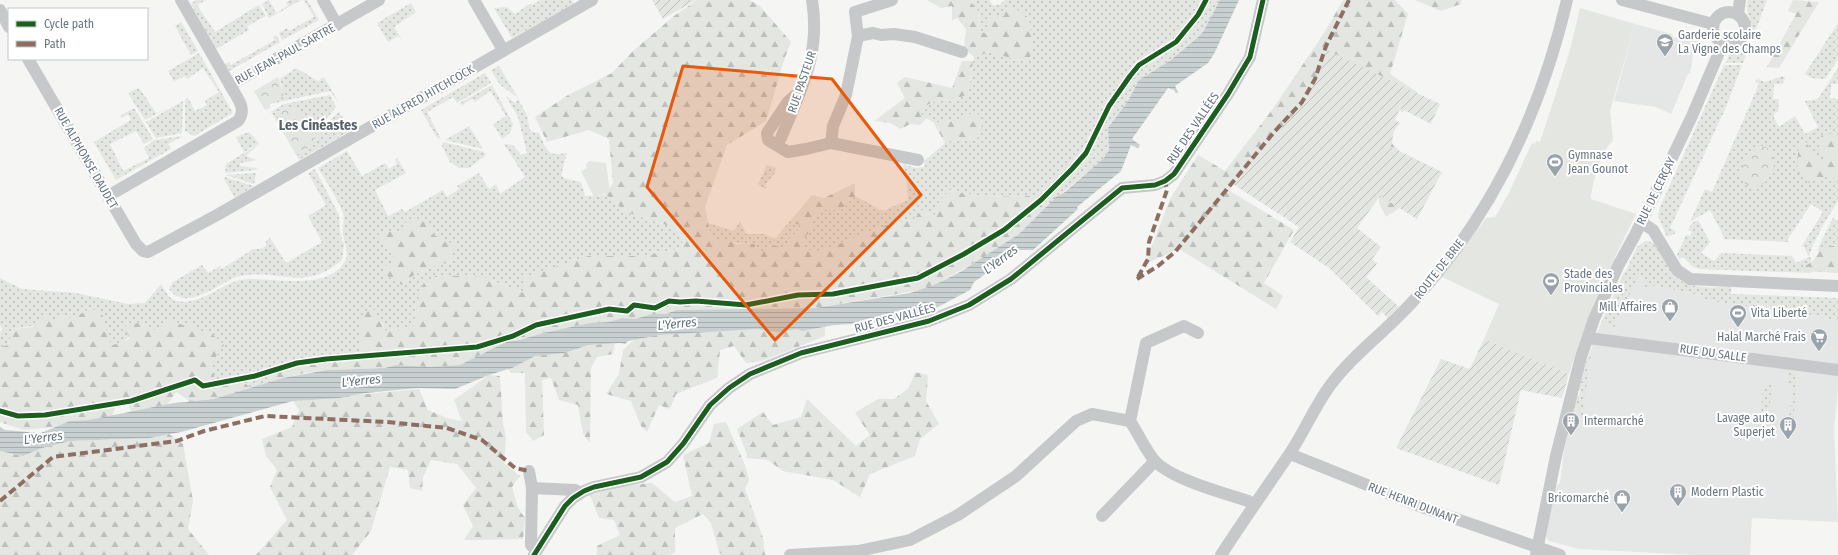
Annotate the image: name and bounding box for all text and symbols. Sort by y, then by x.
legend [8,8,148,60]
text: Cycle path [44,17,94,31]
street label: RUE JEAN-PAUL SARTRE [233,21,338,87]
place label: Garderie scolaire La Vigne des Champs [1678,28,1781,56]
school or university icon: Garderie scolaire La Vigne des Champs [1655,32,1675,57]
text: Path [44,37,66,51]
street label: RUE PASTEUR [785,49,819,115]
street label: RUE ALFRED HITCHCOCK [369,62,477,132]
street label: RUE DES VALLÉES [1163,89,1222,166]
street label: RUE ALPHONSE DAUDET [51,105,121,212]
district label: Les Cinéastes [279,117,357,134]
place label: Gymnase Jean Gounot [1568,148,1628,176]
sports icon: Gymnase Jean Gounot [1545,152,1565,177]
street label: RUE DE CERÇAY [1634,155,1678,227]
street label: ROUTE DE BRIE [1411,236,1467,302]
water label: L'Yerres [980,241,1021,277]
place label: Stade des Provinciales [1564,267,1623,295]
sports icon: Stade des Provinciales [1541,271,1561,296]
shop icon: Mill Affaires [1660,297,1680,322]
street label: RUE DES VALLÉES [853,299,937,336]
place label: Mill Affaires [1599,300,1657,314]
sports icon: Vita Liberté [1728,303,1748,328]
place label: Vita Liberté [1751,306,1807,320]
water label: L'Yerres [657,314,698,333]
supermarket icon: Halal Marché Frais [1809,327,1829,352]
place label: Halal Marché Frais [1717,330,1806,344]
street label: RUE DU SALLE [1679,341,1748,365]
water label: L'Yerres [341,371,382,390]
building icon: Intermarché [1561,411,1581,436]
place label: Lavage auto Superjet [1717,411,1775,439]
place label: Intermarché [1584,414,1644,428]
building icon: Lavage auto Superjet [1778,415,1798,440]
water label: L'Yerres [23,428,64,447]
street label: RUE HENRI DUNANT [1366,479,1460,527]
building icon: Modern Plastic [1668,482,1688,507]
place label: Modern Plastic [1691,485,1764,499]
shop icon: Bricomarché [1612,488,1632,513]
place label: Bricomarché [1548,491,1609,505]

